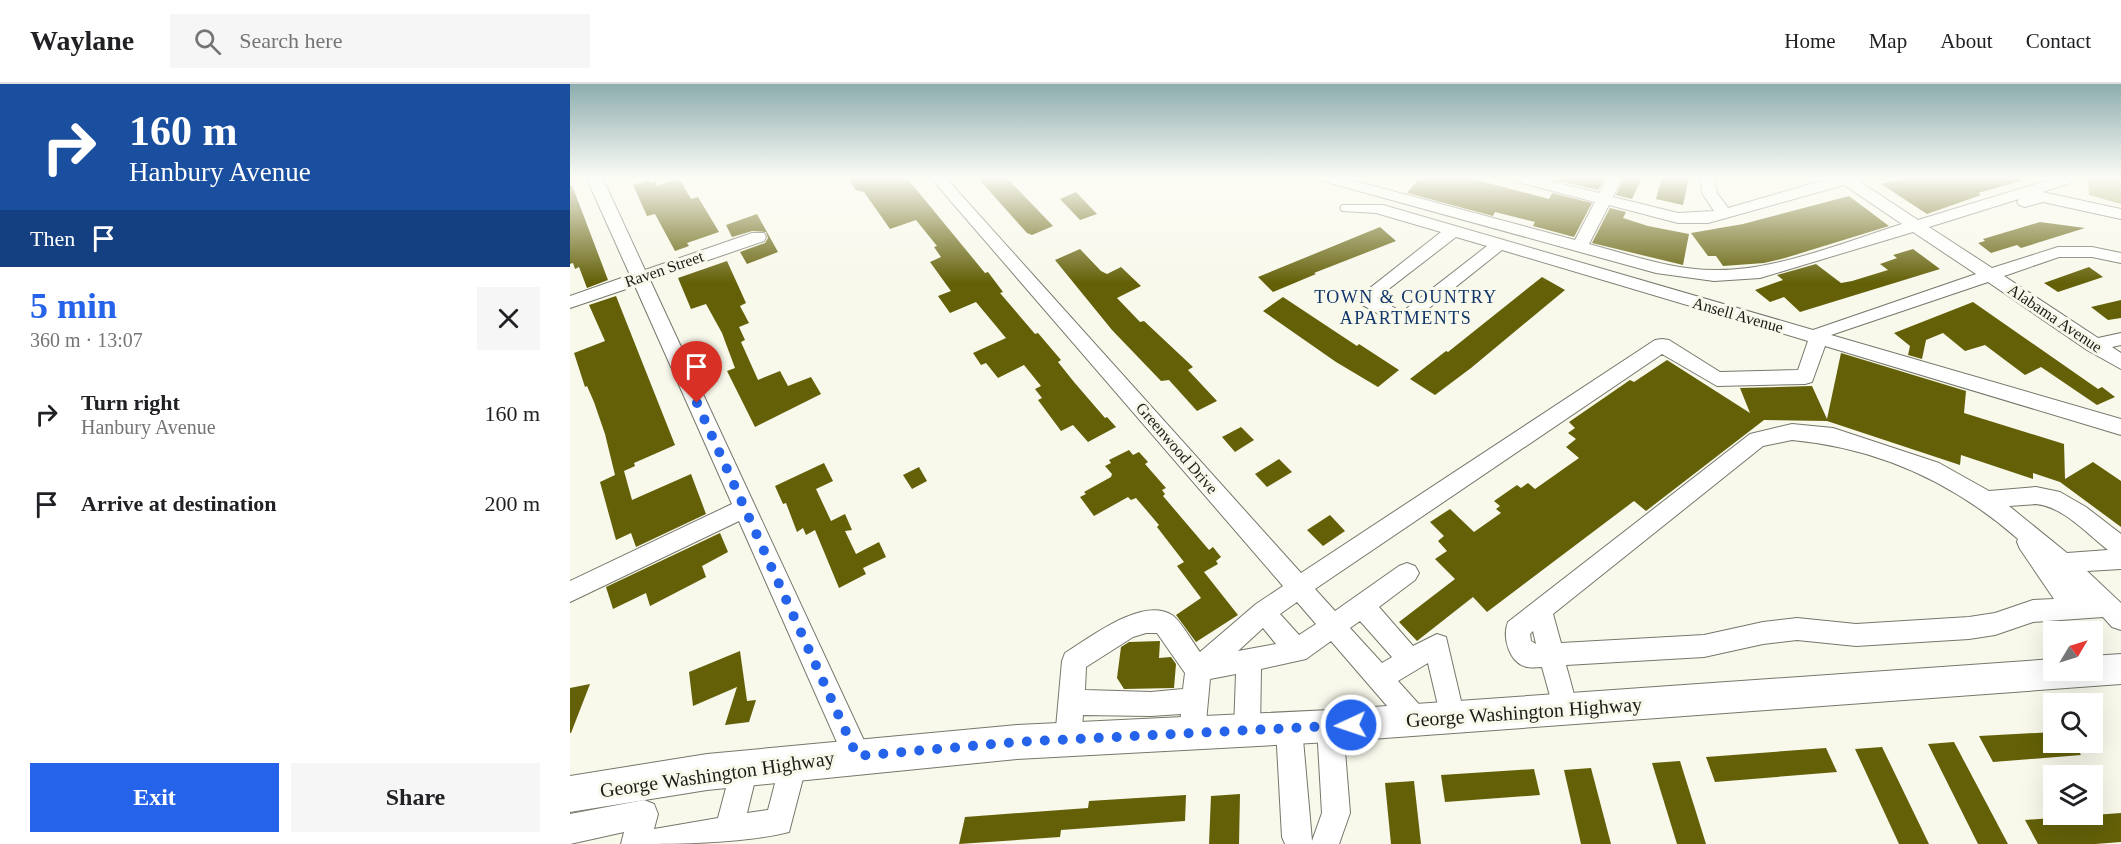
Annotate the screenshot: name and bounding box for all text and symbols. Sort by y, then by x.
search box [170,14,590,68]
text: Waylane [30,25,134,56]
icon: search [191,25,224,58]
text: Search here [239,28,342,53]
text: Home [1784,29,1836,53]
text: Map [1869,29,1907,53]
text: About [1940,29,1993,53]
text: Contact [2026,29,2091,53]
icon: right [30,108,108,186]
text: 160 m [129,108,238,154]
text: Hanbury Avenue [129,157,311,187]
icon: arrive [87,222,120,255]
text: Then [30,226,75,251]
street label: Raven Street [622,247,706,290]
street label: Alabama Avenue [2005,280,2105,356]
text: 5 min [30,286,117,326]
button: close [477,287,540,350]
district label: TOWN & COUNTRY APARTMENTS [1314,287,1498,328]
street label: Ansell Avenue [1691,294,1785,336]
text: 360 m · 13:07 [30,329,143,351]
pin [671,341,722,403]
icon: arrive [680,350,713,383]
text: Turn right [81,390,180,415]
icon: right [30,398,63,431]
street label: Greenwood Drive [1133,399,1221,497]
text: 160 m [484,401,540,426]
text: Hanbury Avenue [81,416,216,438]
icon: arrive [30,488,63,521]
text: Arrive at destination [81,491,277,516]
text: 200 m [484,491,540,516]
north arrow [2043,621,2103,681]
map controls [2043,621,2103,825]
position arrow [1319,693,1383,757]
street label: George Washington Highway [1405,693,1643,732]
button: search [2043,693,2103,753]
street label: George Washington Highway [598,747,836,802]
button: Exit [30,763,279,832]
button: Share [291,763,540,832]
button: layers [2043,765,2103,825]

